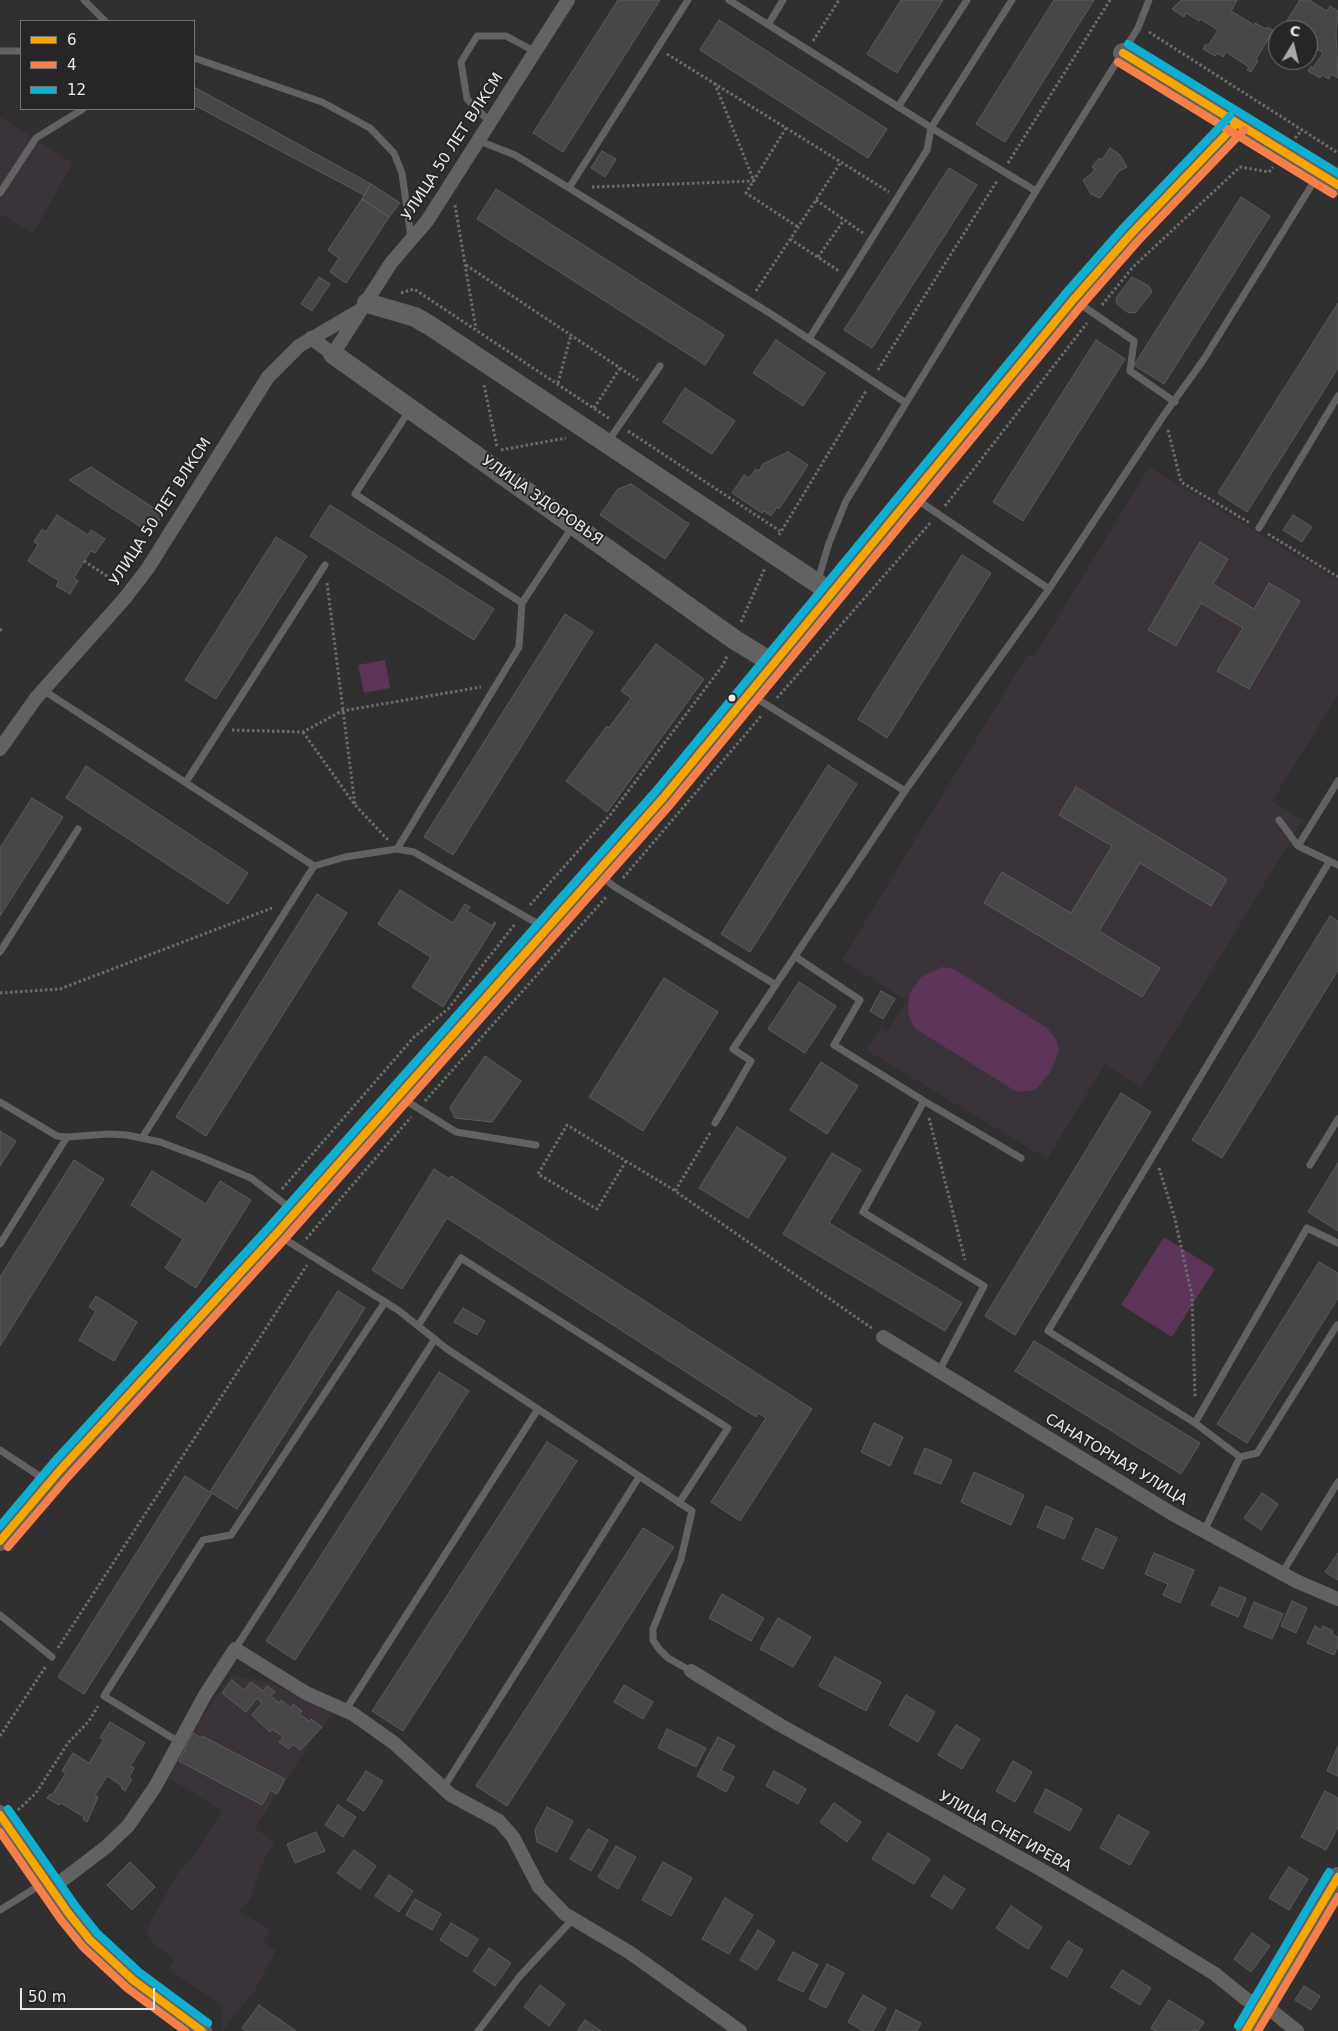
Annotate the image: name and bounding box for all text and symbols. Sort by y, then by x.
legend [20,20,195,110]
north arrow [1268,20,1318,70]
text: С [1289,22,1302,40]
text: 6 [67,31,77,49]
text: 4 [67,56,77,74]
street label: УЛИЦА 50 ЛЕТ ВЛКСМ [398,70,508,224]
text: 12 [67,81,86,99]
street label: УЛИЦА 50 ЛЕТ ВЛКСМ [106,435,216,589]
street label: УЛИЦА ЗДОРОВЬЯ [478,453,606,549]
unlabelled marker [727,693,737,703]
street label: САНАТОРНАЯ УЛИЦА [1042,1410,1190,1510]
street label: УЛИЦА СНЕГИРЕВА [935,1788,1075,1876]
scale bar [22,1978,158,2010]
text: 50 m [28,1988,66,2006]

